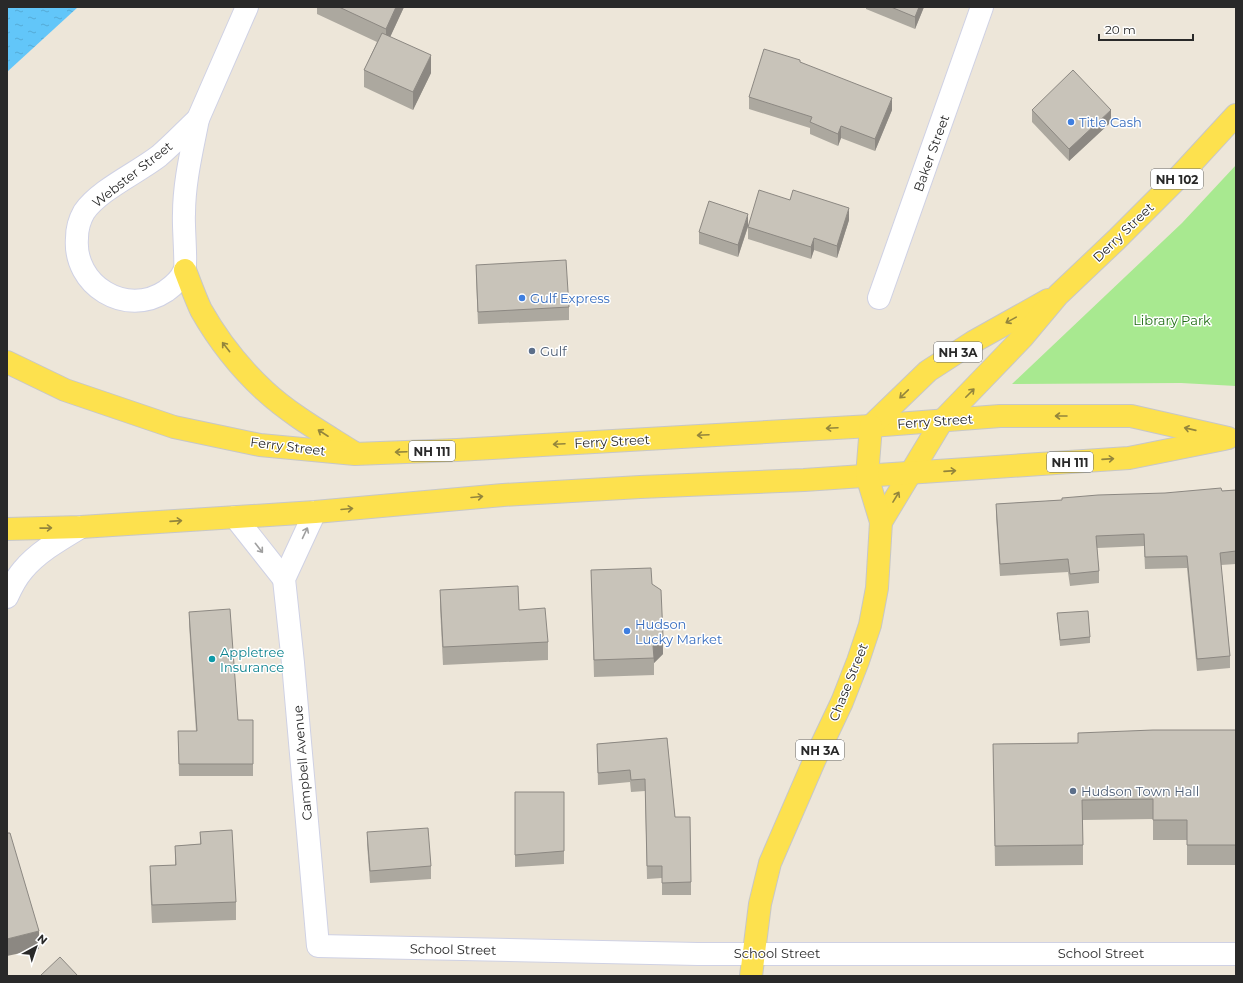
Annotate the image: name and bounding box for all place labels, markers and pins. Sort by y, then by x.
place label: Title Cash [1079,114,1142,130]
marker: Title Cash [1066,117,1076,127]
place label: Gulf Express [530,290,610,306]
marker: Gulf Express [517,293,527,303]
place label: Gulf [540,343,567,359]
marker: Gulf [527,346,537,356]
place label: Hudson Lucky Market [635,616,722,647]
marker: Hudson Lucky Market [622,626,632,636]
place label: Appletree Insurance [220,644,284,675]
marker: Appletree Insurance [207,654,217,664]
place label: Hudson Town Hall [1081,783,1199,799]
marker: Hudson Town Hall [1068,786,1078,796]

